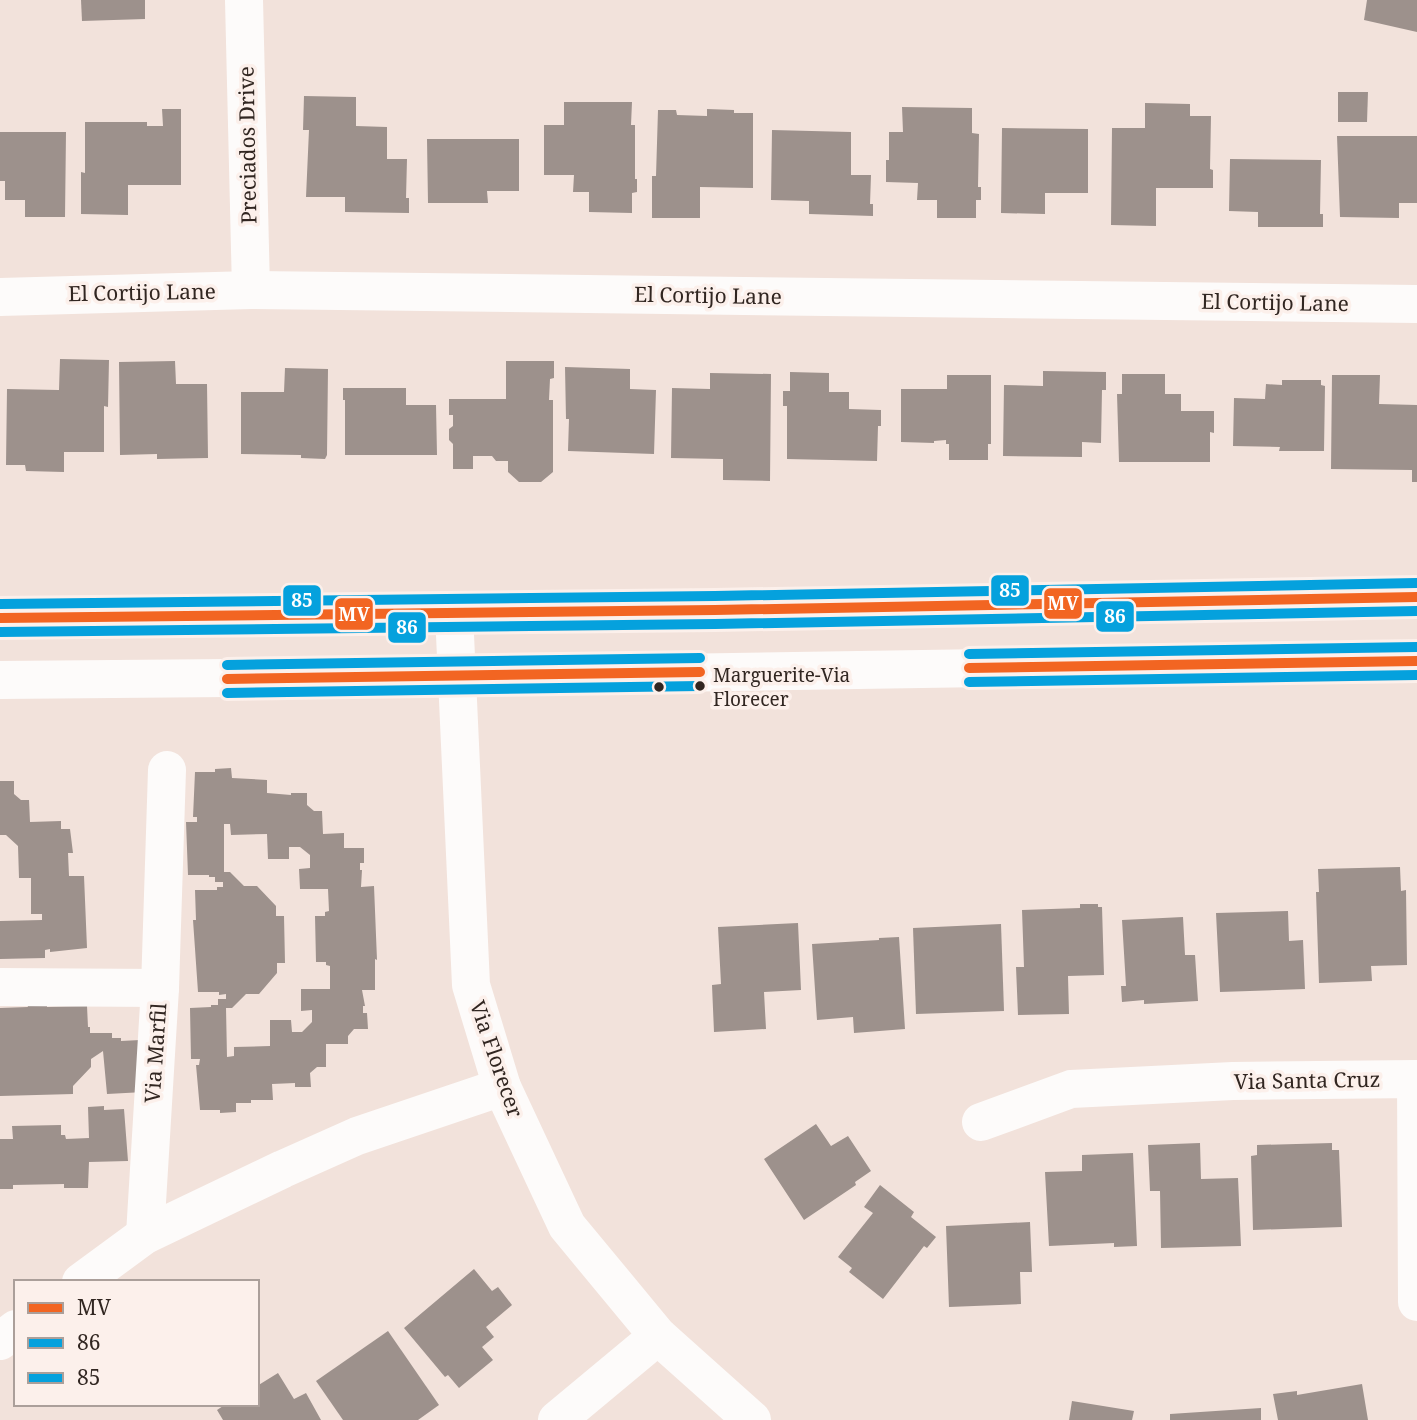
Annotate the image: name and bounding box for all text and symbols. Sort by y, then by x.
street label: Preciados Drive [232,66,262,224]
street label: El Cortijo Lane [68,277,216,307]
street label: El Cortijo Lane [634,280,782,310]
street label: El Cortijo Lane [1201,287,1349,317]
line badge: 85 [990,574,1030,607]
text: 85 [999,577,1021,603]
line badge: 85 [282,584,322,617]
text: 85 [291,587,313,613]
line badge: MV [1043,587,1083,620]
text: MV [1047,590,1079,616]
line badge: MV [334,597,374,631]
line badge: 86 [1095,600,1135,633]
text: MV [338,601,370,627]
text: 86 [1104,603,1126,629]
line badge: 86 [387,611,427,644]
text: 86 [396,614,418,640]
place label: Marguerite-Via Florecer [713,662,850,712]
marker: Marguerite-Via Florecer [693,679,707,693]
unlabelled marker [652,680,666,694]
street label: Via Florecer [464,997,530,1121]
street label: Via Marfil [138,1002,172,1104]
street label: Via Santa Cruz [1233,1065,1380,1095]
legend [14,1280,259,1406]
text: MV [77,1293,112,1321]
text: 86 [77,1328,100,1356]
text: 85 [77,1363,100,1391]

